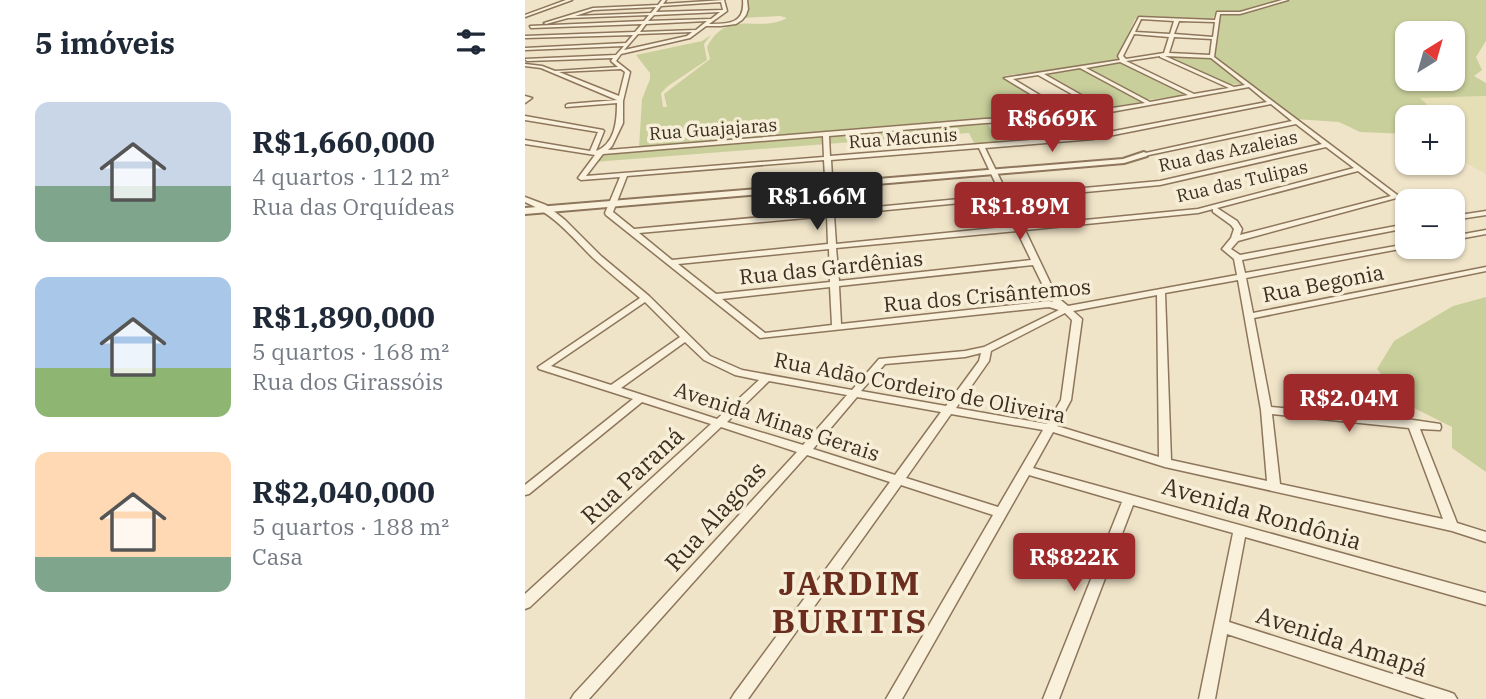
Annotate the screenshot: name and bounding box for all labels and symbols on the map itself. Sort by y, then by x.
north arrow [1395,21,1465,91]
pin: R$669K [995,94,1109,154]
street label: Rua Guajajaras [648,113,778,145]
street label: Rua Macunis [848,123,958,153]
street label: Rua das Azaleias [1156,125,1300,177]
street label: Rua das Tulipas [1174,155,1310,207]
pin: R$1.66M [752,173,882,232]
pin: R$1.89M [955,182,1085,242]
street label: Rua das Gardênias [738,243,924,291]
street label: Rua Begonia [1260,257,1386,309]
street label: Rua dos Crisântemos [882,272,1092,318]
street label: Rua Adão Cordeiro de Oliveira [772,345,1068,429]
pin: R$2.04M [1284,374,1414,434]
street label: Avenida Minas Gerais [671,375,883,467]
street label: Rua Paraná [574,419,690,531]
street label: Rua Alagoas [657,454,773,578]
street label: Avenida Rondônia [1158,469,1366,557]
pin: R$822K [1017,534,1131,593]
district label: JARDIM BURITIS [772,561,928,642]
street label: Avenida Amapá [1252,598,1432,684]

